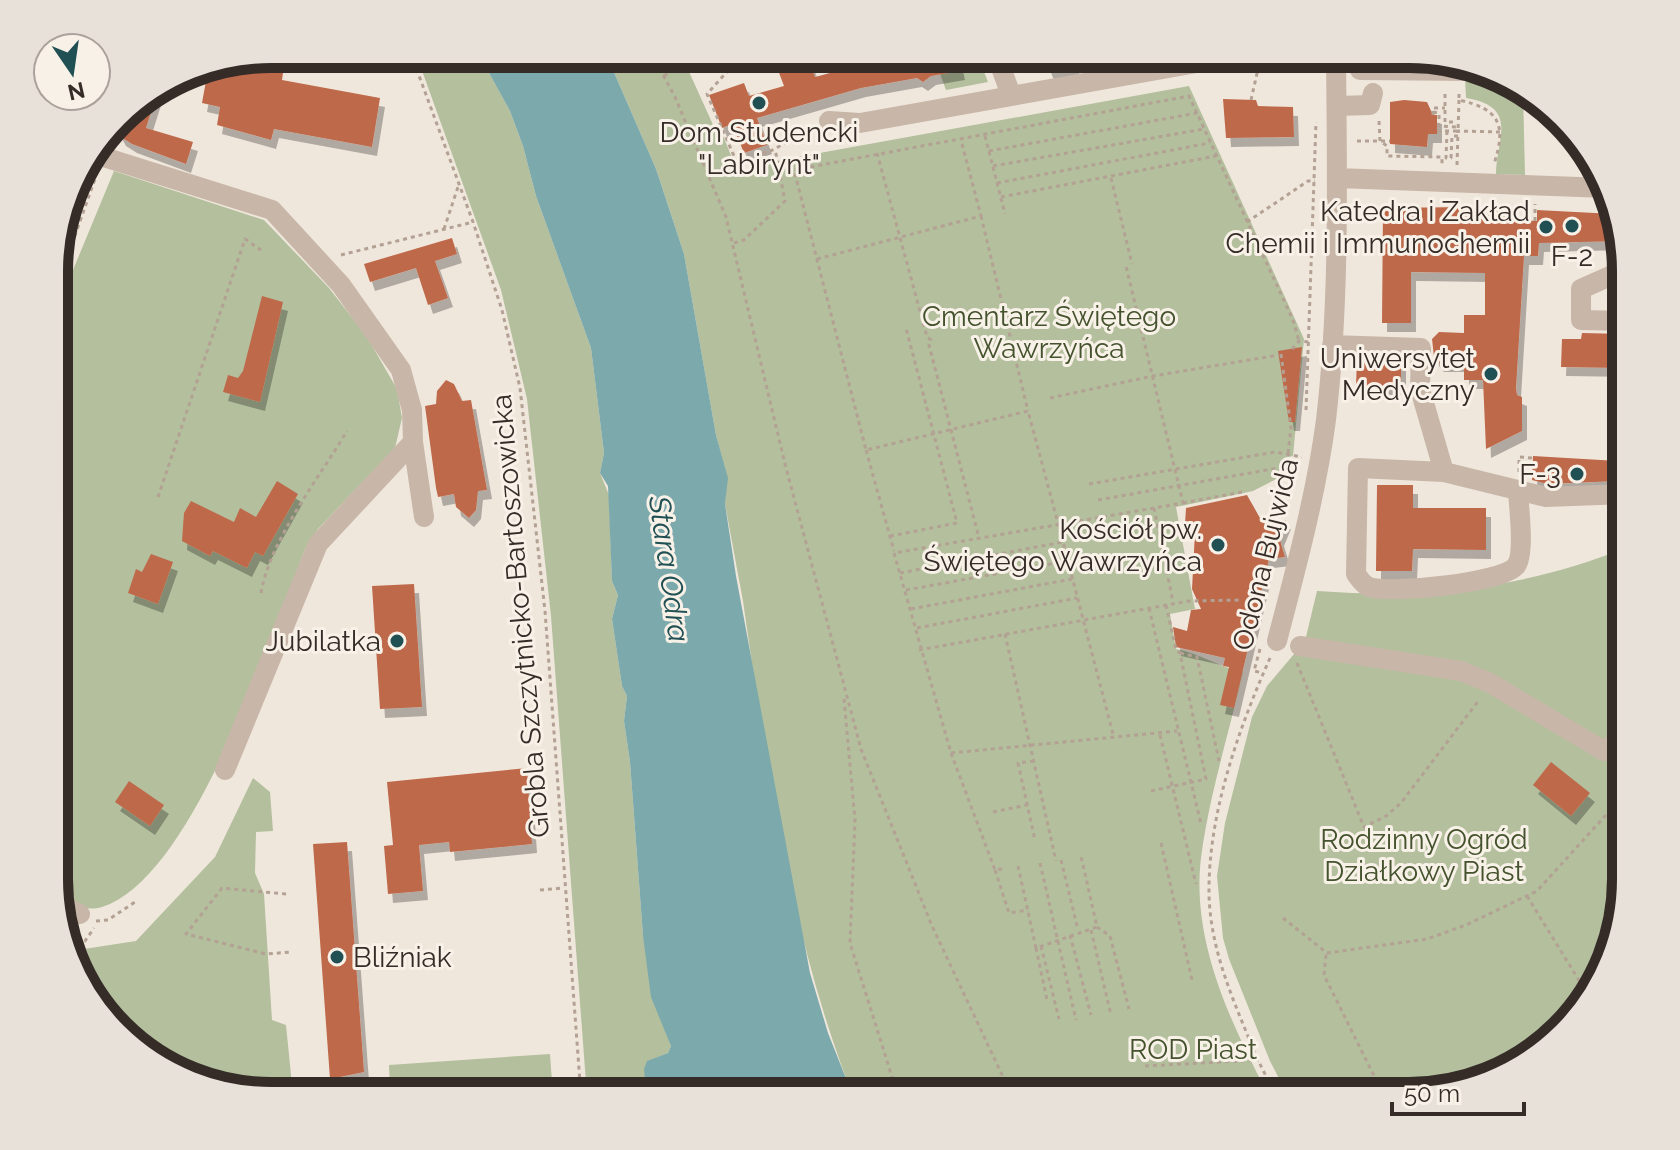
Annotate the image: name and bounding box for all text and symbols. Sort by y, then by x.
north arrow [32,32,112,112]
text: N [65,77,88,106]
marker: Dom Studencki "Labirynt" [750,94,768,112]
place label: Dom Studencki "Labirynt" [660,116,858,181]
place label: Katedra i Zakład Chemii i Immunochemii [1226,195,1530,260]
marker: F-2 [1563,217,1581,235]
marker: Katedra i Zakład Chemii i Immunochemii [1537,218,1555,236]
place label: F-2 [1551,240,1593,273]
park label: Cmentarz Świętego Wawrzyńca [922,299,1176,365]
place label: Uniwersytet Medyczny [1320,342,1476,407]
marker: Uniwersytet Medyczny [1482,365,1500,383]
street label: Grobla Szczytnicko-Bartoszowicka [485,393,556,839]
street label: Odona Bujwida [1226,455,1305,654]
place label: F-3 [1519,458,1561,491]
marker: F-3 [1568,465,1586,483]
water label: Stara Odra [642,493,697,644]
place label: Kościół pw. Świętego Wawrzyńca [923,513,1202,578]
marker: Kościół pw. Świętego Wawrzyńca [1209,536,1227,554]
place label: Jubilatka [265,625,381,658]
marker: Jubilatka [388,632,406,650]
park label: Rodzinny Ogród Działkowy Piast [1320,823,1528,888]
place label: Bliźniak [353,941,452,974]
marker: Bliźniak [328,948,346,966]
park label: ROD Piast [1129,1033,1258,1066]
scale bar [1392,1066,1524,1116]
text: 50 m [1404,1079,1460,1108]

